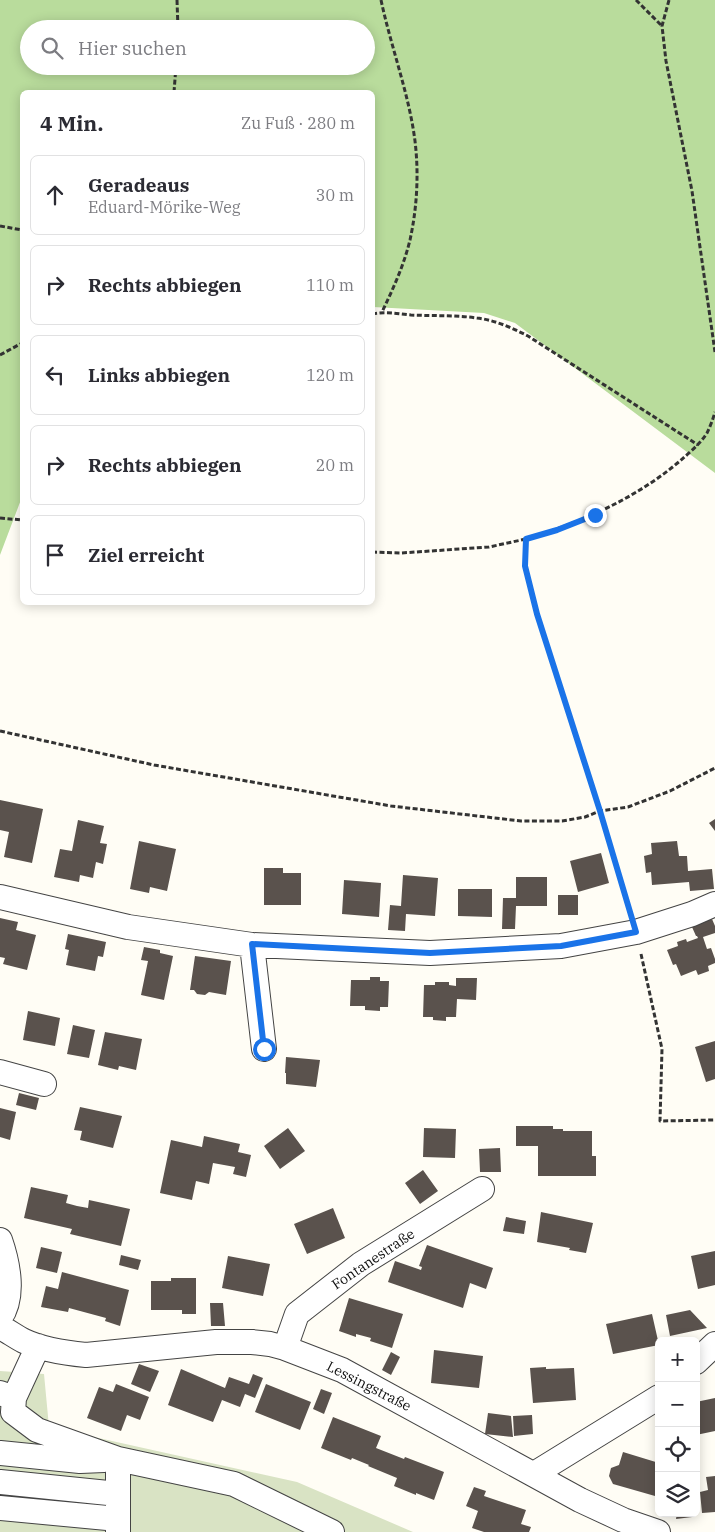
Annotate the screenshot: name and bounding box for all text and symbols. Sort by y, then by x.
search box [20,20,375,75]
icon: search [38,34,66,62]
text: Hier suchen [78,36,187,60]
text: 4 Min. [40,109,103,137]
text: Zu Fuß · 280 m [241,113,355,133]
text: Geradeaus [88,173,189,197]
icon: ahead [41,181,69,209]
text: 30 m [316,185,354,205]
text: Eduard-Mörike-Weg [88,197,240,217]
icon: right [41,271,69,299]
text: Rechts abbiegen [88,273,242,297]
text: 110 m [306,275,354,295]
icon: left [41,361,69,389]
text: Links abbiegen [88,363,230,387]
text: 120 m [306,365,354,385]
icon: right [41,451,69,479]
text: Rechts abbiegen [88,453,242,477]
text: 20 m [316,455,354,475]
route end [584,504,607,527]
icon: arrive [41,541,69,569]
text: Ziel erreicht [88,543,204,567]
route start [253,1038,276,1061]
street label: Fontanestraße [328,1225,418,1293]
map controls [655,1337,700,1517]
button: + [655,1337,700,1382]
street label: Lessingstraße [324,1357,414,1415]
button: − [655,1382,700,1427]
button: locate [655,1427,700,1472]
button: layers [655,1472,700,1517]

